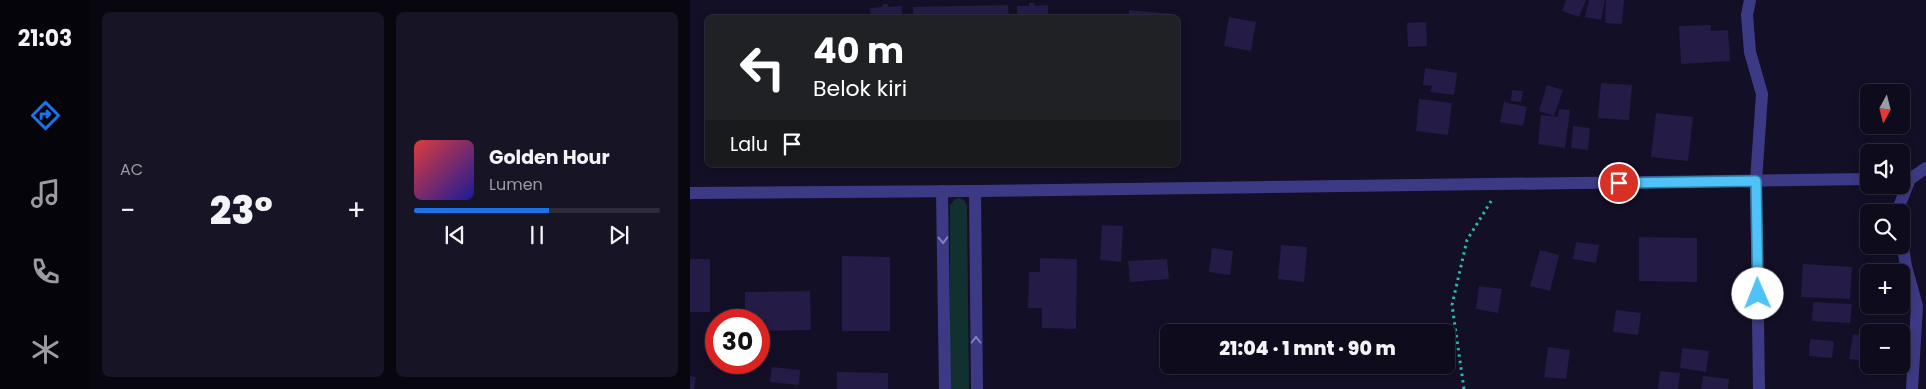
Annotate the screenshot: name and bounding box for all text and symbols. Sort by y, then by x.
text: 21:03 [18,23,72,54]
text: 40 m [813,26,904,75]
icon: left [730,35,795,100]
text: Belok kiri [813,73,907,104]
north arrow [1860,84,1910,134]
map controls [1860,84,1910,374]
icon: directions [28,98,63,133]
icon: arrive [778,130,806,158]
text: Lalu [730,131,768,158]
text: Golden Hour [489,144,610,171]
button: sound [1860,144,1910,194]
text: AC [120,158,143,181]
pin [1598,162,1640,204]
icon: arrive [1605,169,1633,197]
text: Lumen [489,173,543,196]
icon: music [28,176,63,211]
text: 23° [210,184,273,237]
text: − [120,191,135,230]
text: + [347,191,366,230]
button: search [1860,204,1910,254]
icon: previous [441,221,469,249]
icon: pause [523,221,551,249]
icon: next [605,221,633,249]
one-way arrow [938,236,948,244]
icon: phone [28,254,63,289]
button: + [1860,264,1910,314]
position arrow [1731,267,1783,319]
speed limit sign: 30 [705,309,770,374]
button: − [1860,324,1910,374]
icon: climate [28,332,63,367]
text: 21:04 · 1 mnt · 90 m [1219,335,1396,362]
one-way arrow [971,336,981,344]

